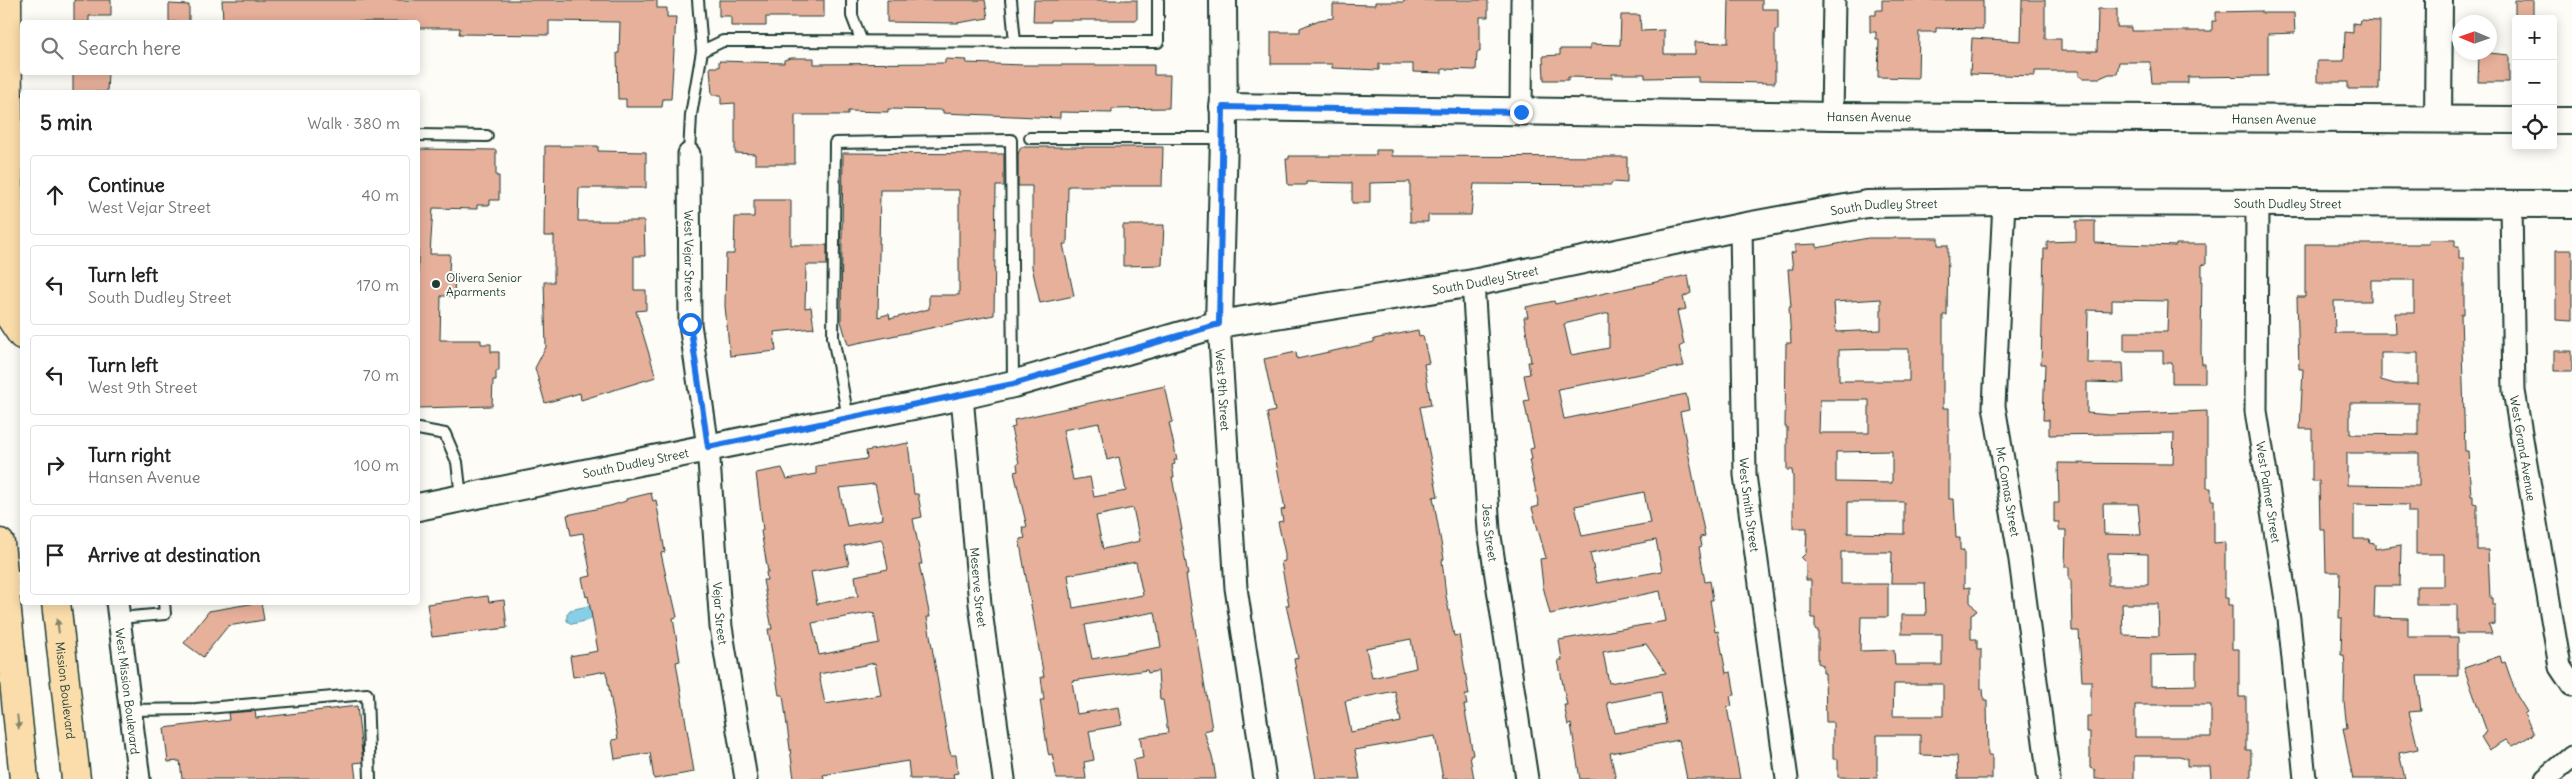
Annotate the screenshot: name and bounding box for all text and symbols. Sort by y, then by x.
north arrow [2452,15,2497,60]
map controls [2512,15,2557,150]
button: + [2512,15,2557,60]
search box [20,20,420,75]
icon: search [38,34,66,62]
text: Search here [78,36,181,60]
button: − [2512,60,2557,105]
route end [1510,101,1533,124]
button: locate [2512,105,2557,150]
street label: Hansen Avenue [1827,108,1911,124]
text: 5 min [40,109,92,136]
street label: Hansen Avenue [2232,111,2316,126]
text: Walk · 380 m [307,113,400,133]
text: Continue [88,173,165,197]
icon: ahead [41,181,69,209]
text: 40 m [361,185,399,205]
street label: South Dudley Street [1829,195,1938,218]
street label: South Dudley Street [2234,195,2342,211]
text: West Vejar Street [88,197,211,217]
street label: West Vejar Street [682,210,697,302]
street label: South Dudley Street [1431,262,1540,297]
text: Turn left [88,263,158,287]
place label: Olivera Senior Aparments [446,270,522,299]
icon: left [41,271,69,299]
text: 170 m [356,275,399,295]
marker: Olivera Senior Aparments [430,278,442,290]
text: South Dudley Street [88,287,232,307]
route start [679,313,702,336]
street label: West 9th Street [1213,348,1233,431]
text: Turn left [88,353,158,377]
icon: left [41,361,69,389]
text: 70 m [363,365,399,385]
text: West 9th Street [88,377,197,397]
street label: West Grand Avenue [2507,394,2540,502]
street label: West Palmer Street [2253,440,2284,544]
text: Turn right [88,443,171,467]
street label: South Dudley Street [581,444,690,481]
street label: Mc Comas Street [1993,445,2023,538]
icon: right [41,451,69,479]
text: 100 m [354,455,399,475]
street label: West Smith Street [1737,457,1763,553]
text: Hansen Avenue [88,467,201,487]
street label: Jess Street [1480,503,1501,562]
icon: arrive [41,541,69,569]
text: Arrive at destination [88,543,261,567]
street label: Meserve Street [968,547,991,628]
street label: Vejar Street [710,581,731,646]
one-way arrow [54,618,62,634]
street label: West Mission Boulevard [113,627,143,755]
street label: Mission Boulevard [53,641,79,740]
one-way arrow [14,714,22,730]

